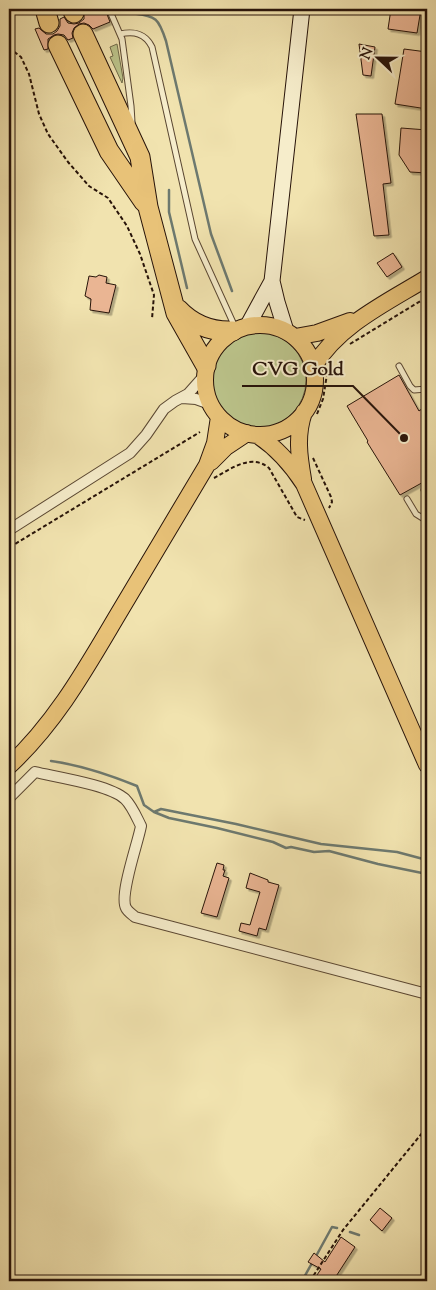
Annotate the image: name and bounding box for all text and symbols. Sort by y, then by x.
north arrow [354,32,404,82]
text: N [356,45,379,63]
callout: CVG Gold [242,352,353,386]
text: CVG Gold [252,357,344,384]

